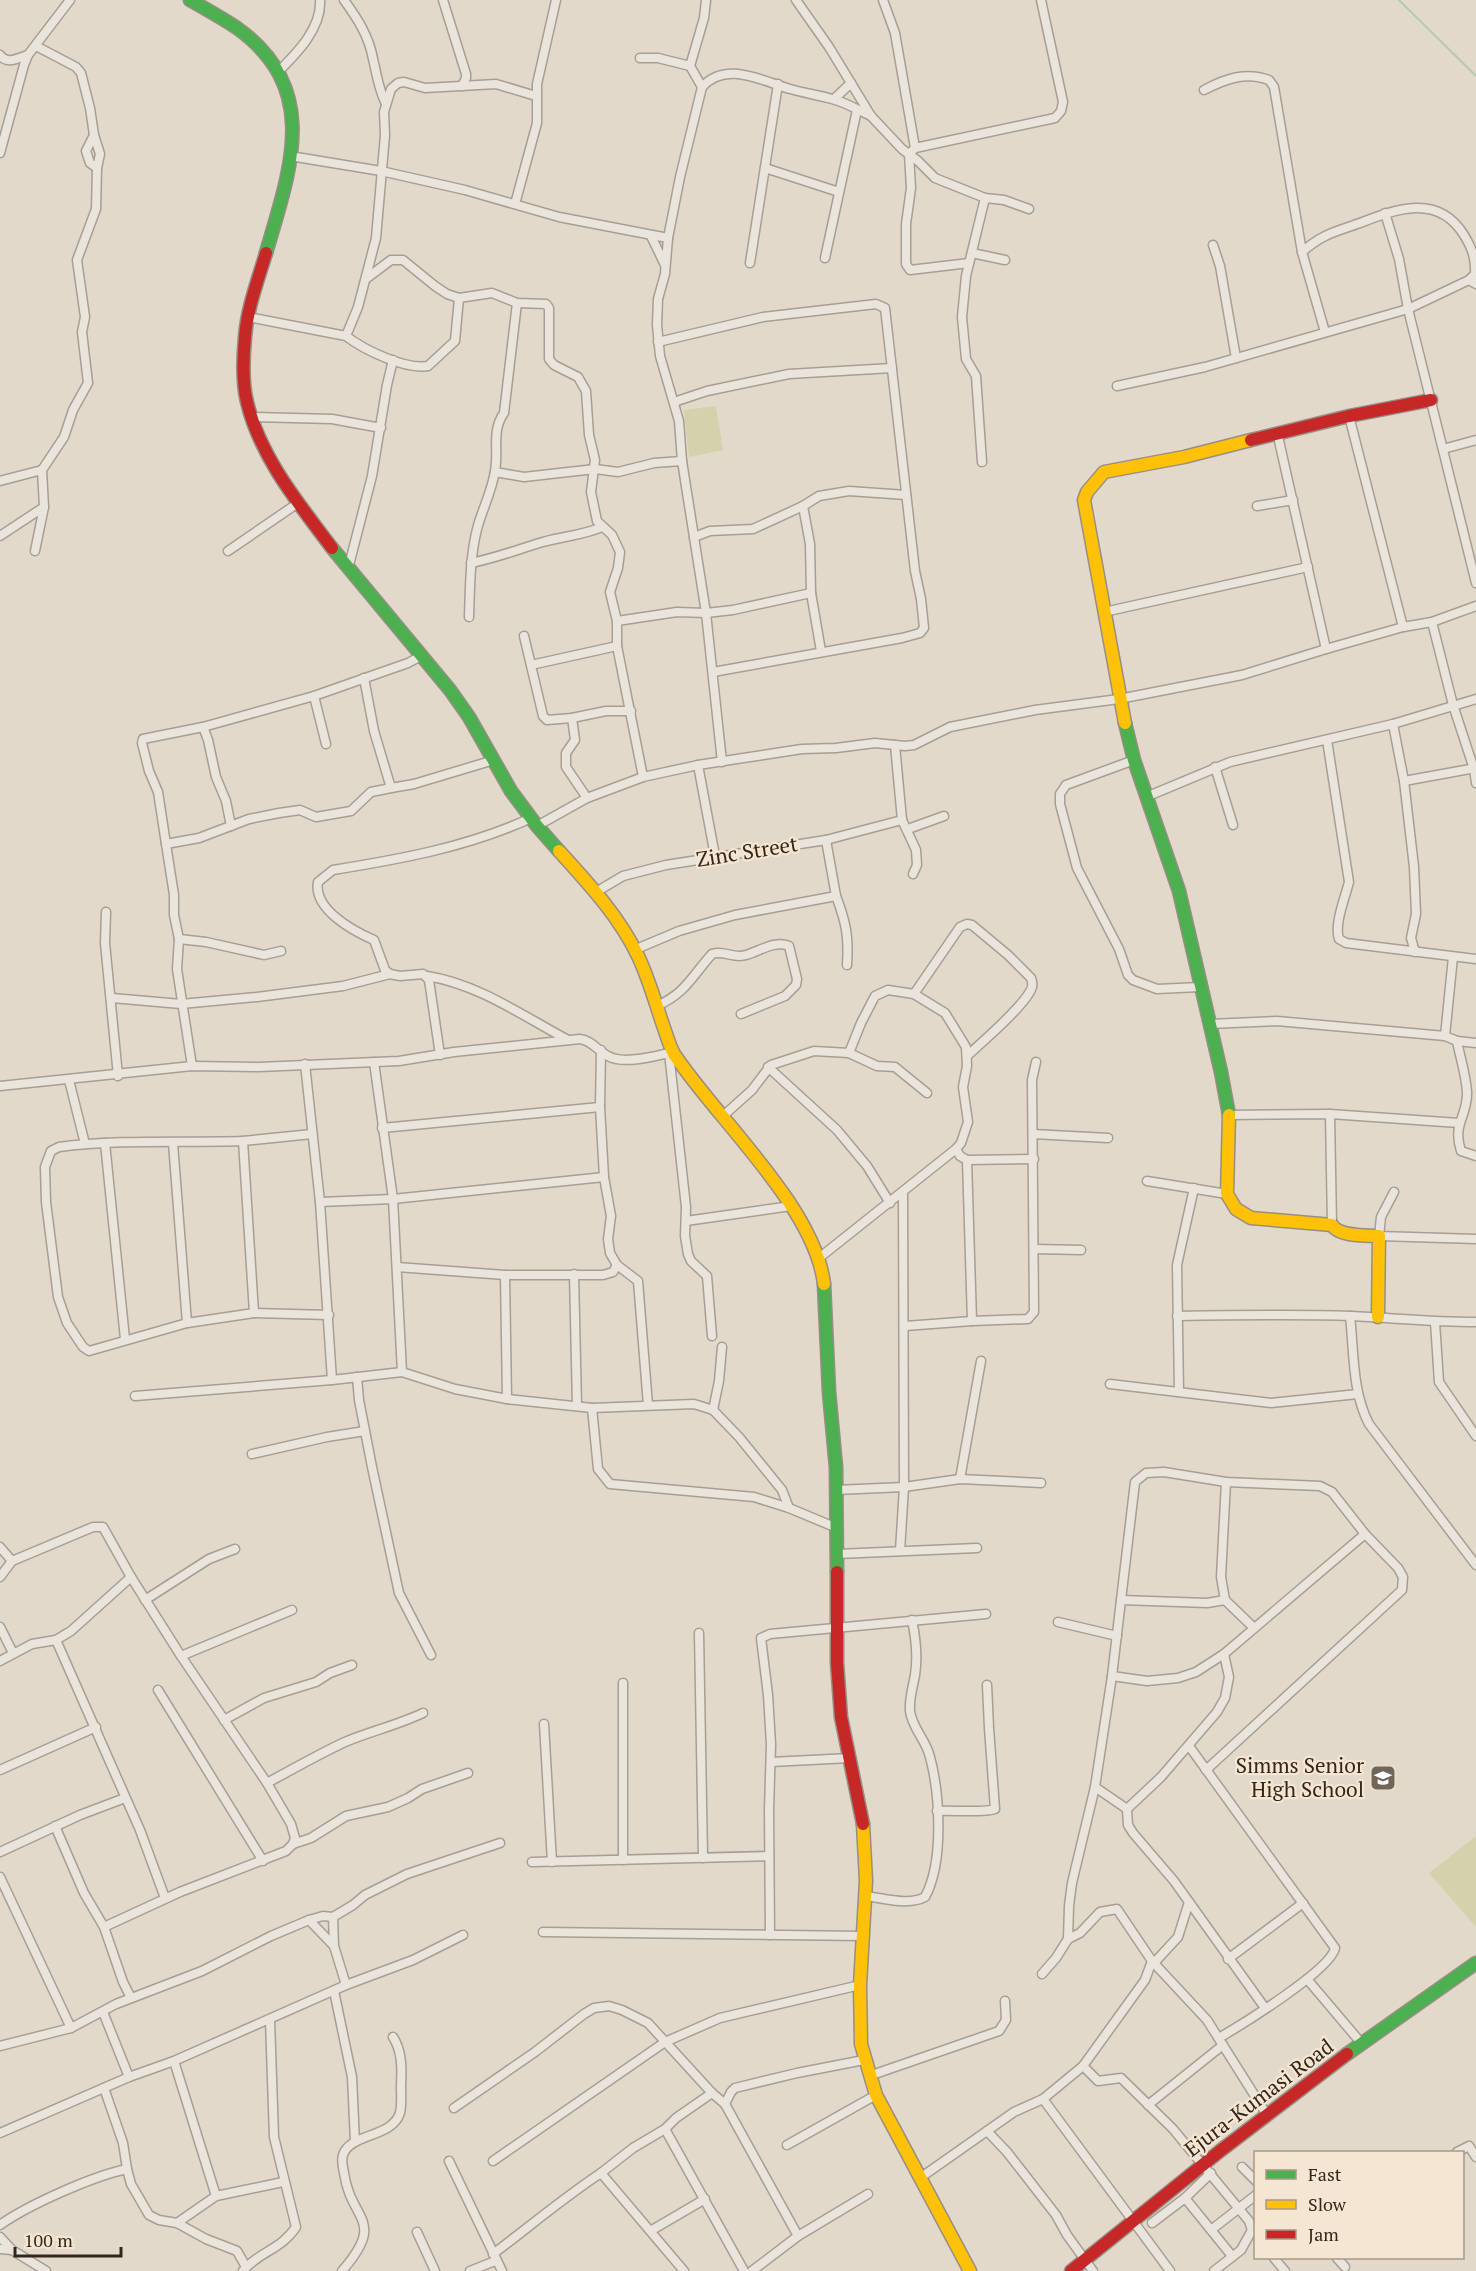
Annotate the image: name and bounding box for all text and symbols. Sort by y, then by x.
street label: Zinc Street [694,829,800,873]
place label: Simms Senior High School [1236,1751,1364,1803]
school or university icon: Simms Senior High School [1368,1763,1398,1793]
street label: Ejura-Kumasi Road [1178,2032,1339,2162]
legend [1254,2151,1464,2259]
text: Fast [1308,2162,1342,2186]
text: Slow [1308,2192,1347,2216]
scale bar [15,2220,122,2258]
text: Jam [1308,2222,1339,2246]
text: 100 m [24,2228,73,2252]

